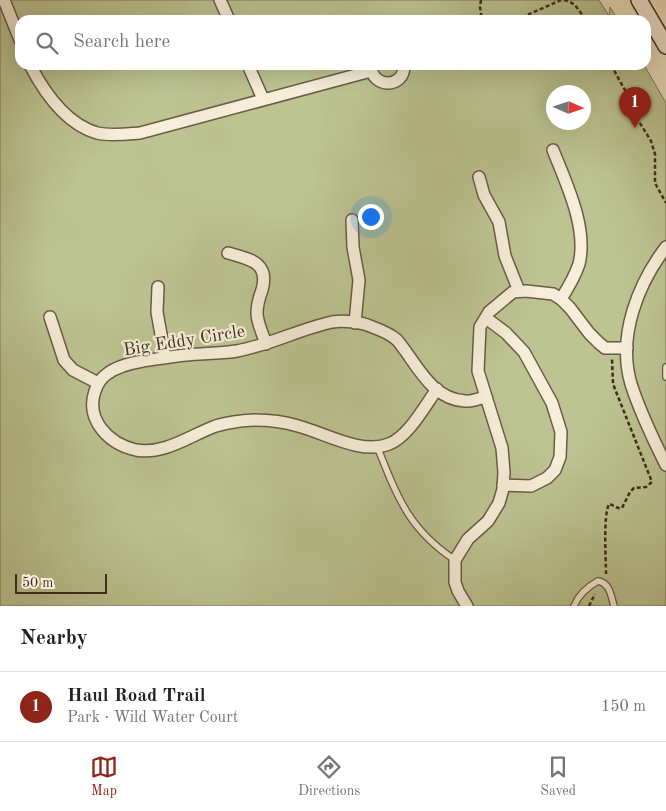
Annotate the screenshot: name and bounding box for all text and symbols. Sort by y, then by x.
search box [15,15,651,70]
icon: search [33,29,61,57]
text: Search here [73,33,170,52]
north arrow [546,85,591,130]
pin: 1 [619,87,651,128]
your location [358,204,384,230]
street label: Big Eddy Circle [122,322,246,360]
scale bar [15,571,108,594]
text: 50 m [22,576,53,590]
text: Nearby [20,628,88,649]
text: Haul Road Trail [67,687,206,706]
text: 1 [31,699,41,715]
text: 150 m [601,699,646,715]
text: Park · Wild Water Court [67,710,238,726]
tab: Map [90,753,118,800]
tab: Directions [298,753,360,800]
tab: Saved [540,753,576,800]

